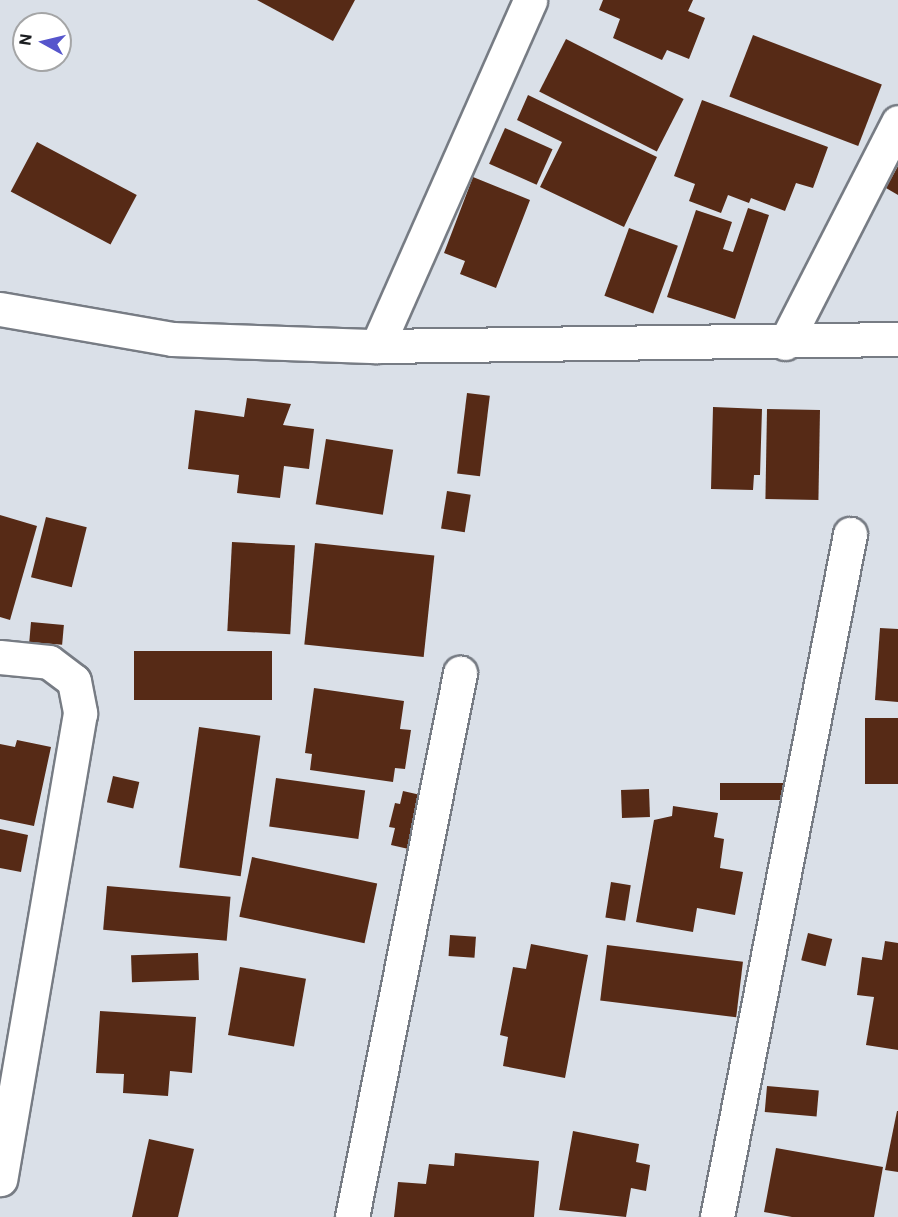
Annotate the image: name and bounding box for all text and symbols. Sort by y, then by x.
north arrow [12,12,72,72]
text: N [15,33,36,47]

